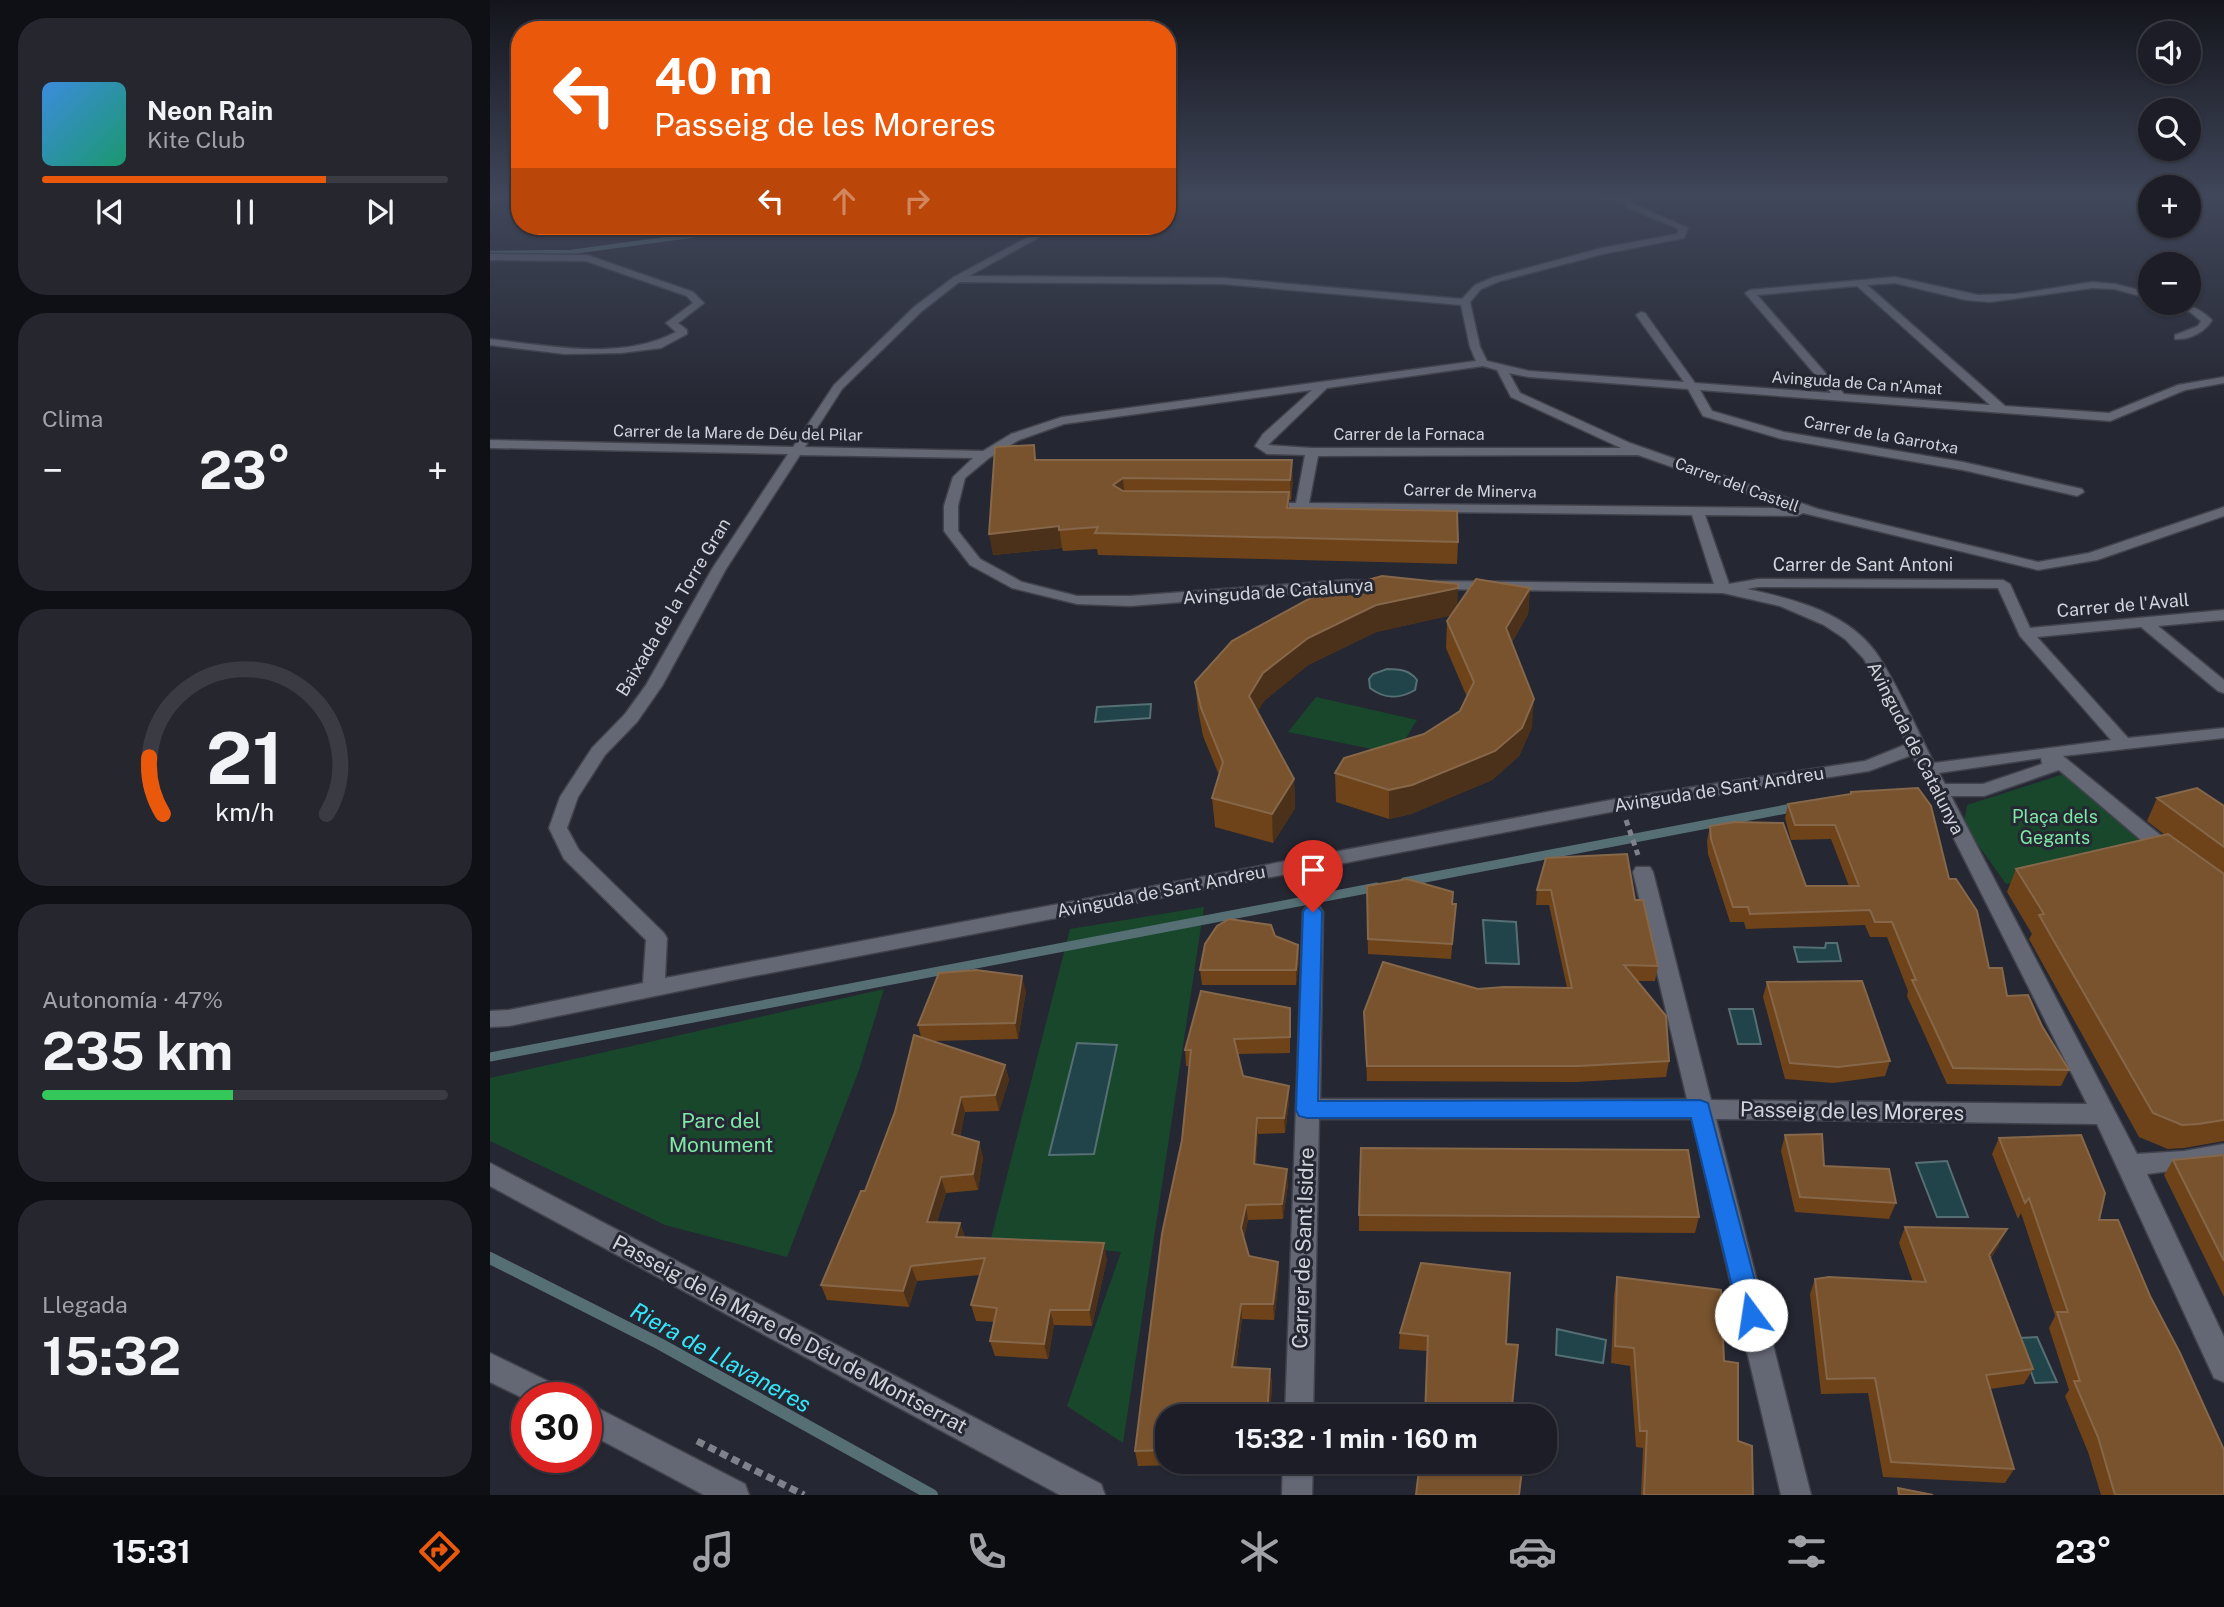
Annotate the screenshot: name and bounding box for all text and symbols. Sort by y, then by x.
map controls [2138,21,2201,315]
button: sound [2138,21,2201,84]
text: 40 m [654,47,773,105]
icon: left [539,49,630,140]
text: Neon Rain [147,95,273,126]
button: search [2138,98,2201,161]
text: Passeig de les Moreres [654,106,996,143]
text: Kite Club [147,126,245,153]
button: + [2138,175,2201,238]
icon: left [752,182,790,220]
icon: ahead [825,182,863,220]
icon: right [898,182,936,220]
icon: previous [91,193,129,231]
icon: pause [226,193,264,231]
icon: next [361,193,399,231]
button: − [2138,252,2201,315]
street label: Avinguda de Ca n'Amat [1771,368,1943,398]
text: Clima [42,405,103,432]
street label: Carrer de la Garrotxa [1802,412,1960,458]
street label: Carrer de la Mare de Déu del Pilar [613,421,863,445]
street label: Carrer de la Fornaca [1333,425,1485,444]
text: 23° [199,440,291,501]
text: − [42,448,63,493]
text: + [427,448,448,493]
street label: Carrer del Castell [1672,454,1802,516]
street label: Carrer de Minerva [1403,480,1537,502]
street label: Baixada de la Torre Gran [611,514,735,700]
street label: Carrer de Sant Antoni [1773,554,1953,575]
street label: Avinguda de Catalunya [1182,574,1374,608]
street label: Carrer de l'Avall [2056,589,2190,621]
street label: Avinguda de Catalunya [1863,658,1969,838]
text: 21 [206,715,284,800]
street label: Avinguda de Sant Andreu [1613,762,1825,816]
text: km/h [216,796,274,826]
park label: Plaça dels Gegants [2012,806,2098,848]
pin [1283,840,1343,912]
icon: arrive [1294,851,1332,889]
street label: Avinguda de Sant Andreu [1055,860,1267,922]
text: Autonomía · 47% [42,986,223,1013]
text: 235 km [42,1021,233,1082]
street label: Passeig de les Moreres [1740,1097,1964,1125]
park label: Parc del Monument [669,1108,773,1157]
street label: Carrer de Sant Isidre [1287,1147,1319,1349]
street label: Passeig de la Mare de Déu de Montserrat [608,1229,972,1439]
position arrow [1714,1278,1788,1352]
text: Llegada [42,1291,128,1318]
water label: Riera de Llavaneres [626,1296,816,1418]
text: 15:32 [42,1326,181,1387]
speed limit sign: 30 [511,1382,602,1473]
text: 15:32 · 1 min · 160 m [1234,1423,1478,1454]
icon: directions [415,1527,464,1576]
icon: music [689,1527,738,1576]
icon: phone [962,1527,1011,1576]
icon: climate [1235,1527,1284,1576]
icon: car [1508,1527,1557,1576]
icon: filters [1782,1527,1831,1576]
text: 15:31 [112,1533,191,1570]
text: 23° [2055,1533,2112,1570]

